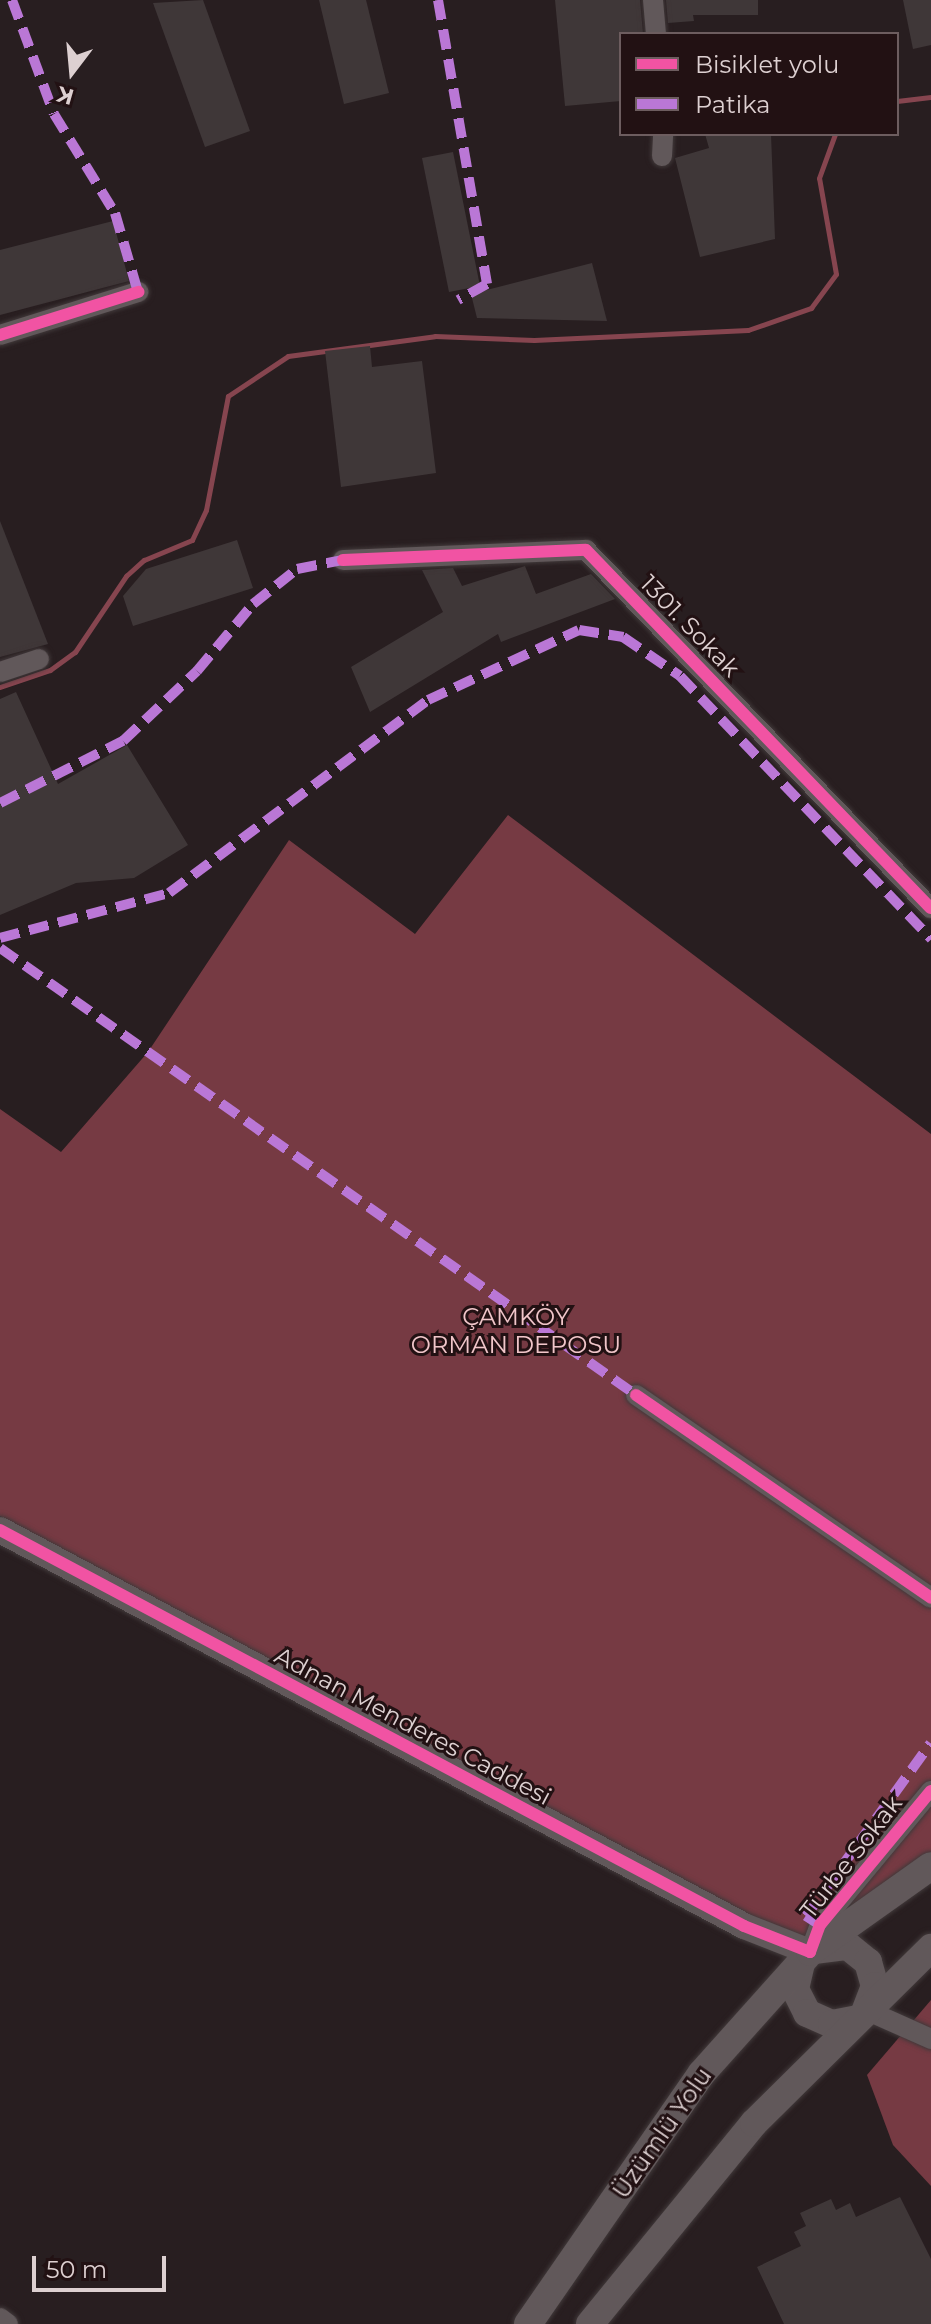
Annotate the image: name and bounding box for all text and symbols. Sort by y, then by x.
north arrow [32,32,112,112]
legend [619,32,899,136]
text: Bisiklet yolu [695,50,839,79]
text: K [54,80,77,111]
text: Patika [695,90,771,119]
street label: 1301. Sokak [634,569,746,683]
park label: ÇAMKÖY ORMAN DEPOSU [411,1303,621,1359]
street label: Adnan Menderes Caddesi [270,1641,556,1811]
street label: Türbe Sokak [794,1790,908,1924]
street label: Üzümlü Yolu [606,2062,718,2204]
scale bar [36,2240,170,2290]
text: 50 m [46,2255,107,2284]

